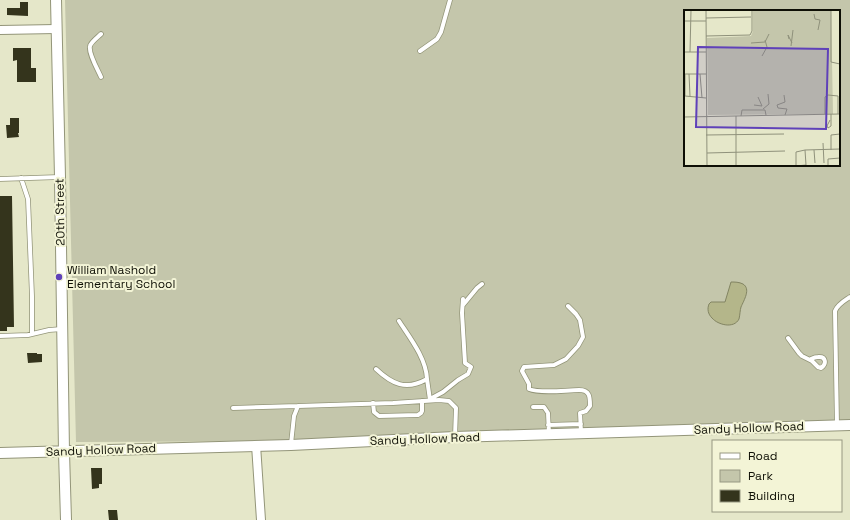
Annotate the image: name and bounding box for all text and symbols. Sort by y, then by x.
inset map [684,10,840,166]
street label: 20th Street [51,178,69,246]
place label: William Nashold Elementary School [67,262,175,292]
marker: William Nashold Elementary School [54,272,64,282]
street label: Sandy Hollow Road [694,418,804,438]
street label: Sandy Hollow Road [370,429,480,449]
street label: Sandy Hollow Road [46,440,156,460]
legend [712,440,842,512]
text: Road [748,448,777,464]
text: Park [748,468,773,484]
text: Building [748,488,795,504]

